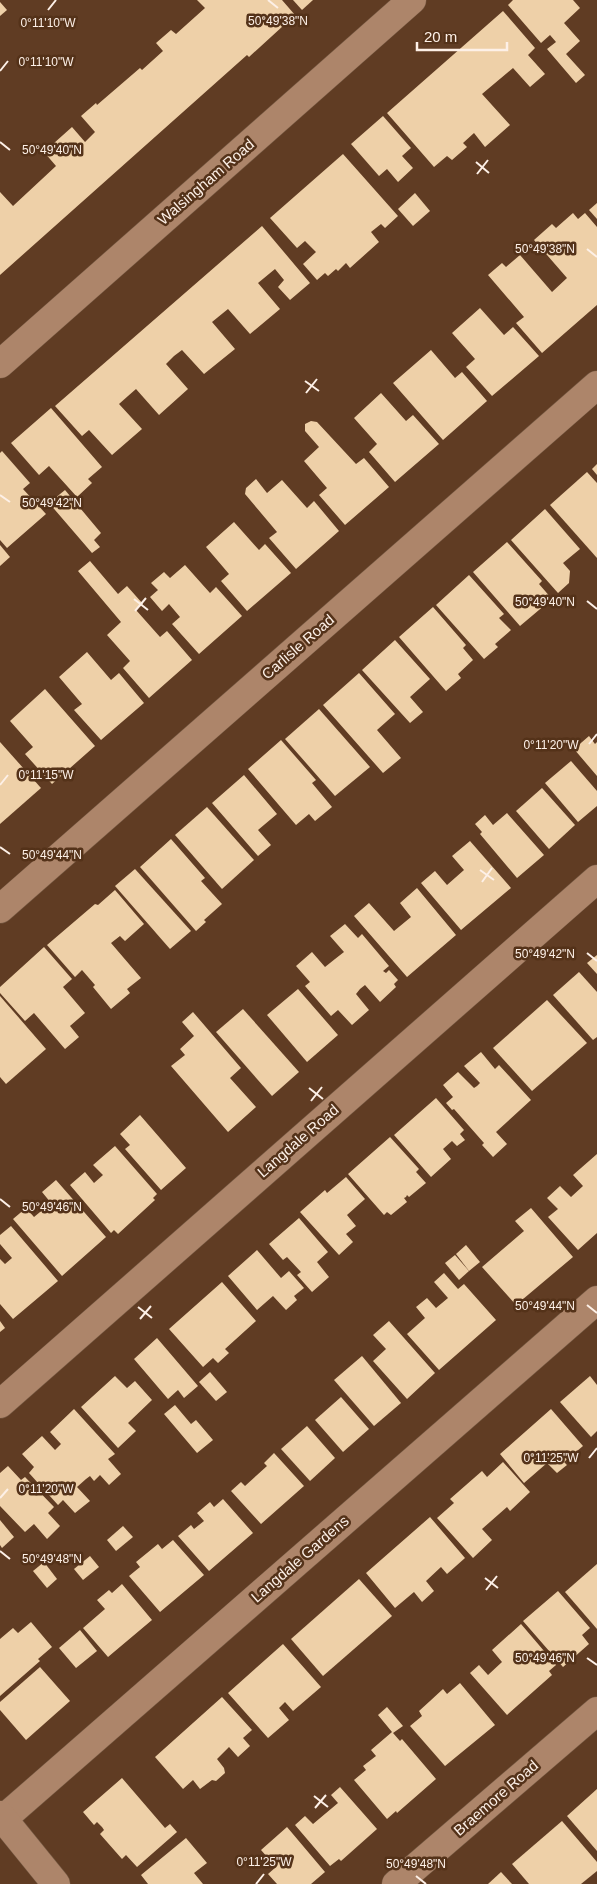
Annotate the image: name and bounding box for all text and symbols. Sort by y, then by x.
text: 50°49'38"N [248,14,308,28]
text: 0°11'10"W [20,16,76,30]
scale bar [417,20,507,52]
text: 20 m [424,28,457,45]
text: 0°11'10"W [18,55,74,69]
street label: Walsingham Road [154,135,257,228]
text: 50°49'40"N [22,143,82,157]
text: 50°49'38"N [515,242,575,256]
text: 50°49'42"N [22,496,82,510]
text: 50°49'40"N [515,595,575,609]
street label: Carlisle Road [258,611,337,683]
text: 0°11'20"W [523,738,579,752]
text: 0°11'15"W [18,768,74,782]
text: 50°49'44"N [22,848,82,862]
text: 50°49'42"N [515,947,575,961]
street label: Langdale Road [254,1101,342,1180]
text: 50°49'46"N [22,1200,82,1214]
text: 50°49'44"N [515,1299,575,1313]
text: 0°11'25"W [523,1451,579,1465]
text: 0°11'20"W [18,1482,74,1496]
street label: Langdale Gardens [248,1512,352,1606]
text: 50°49'48"N [22,1552,82,1566]
text: 50°49'46"N [515,1651,575,1665]
street label: Braemore Road [450,1756,541,1839]
text: 0°11'25"W [236,1855,292,1869]
text: 50°49'48"N [386,1857,446,1871]

